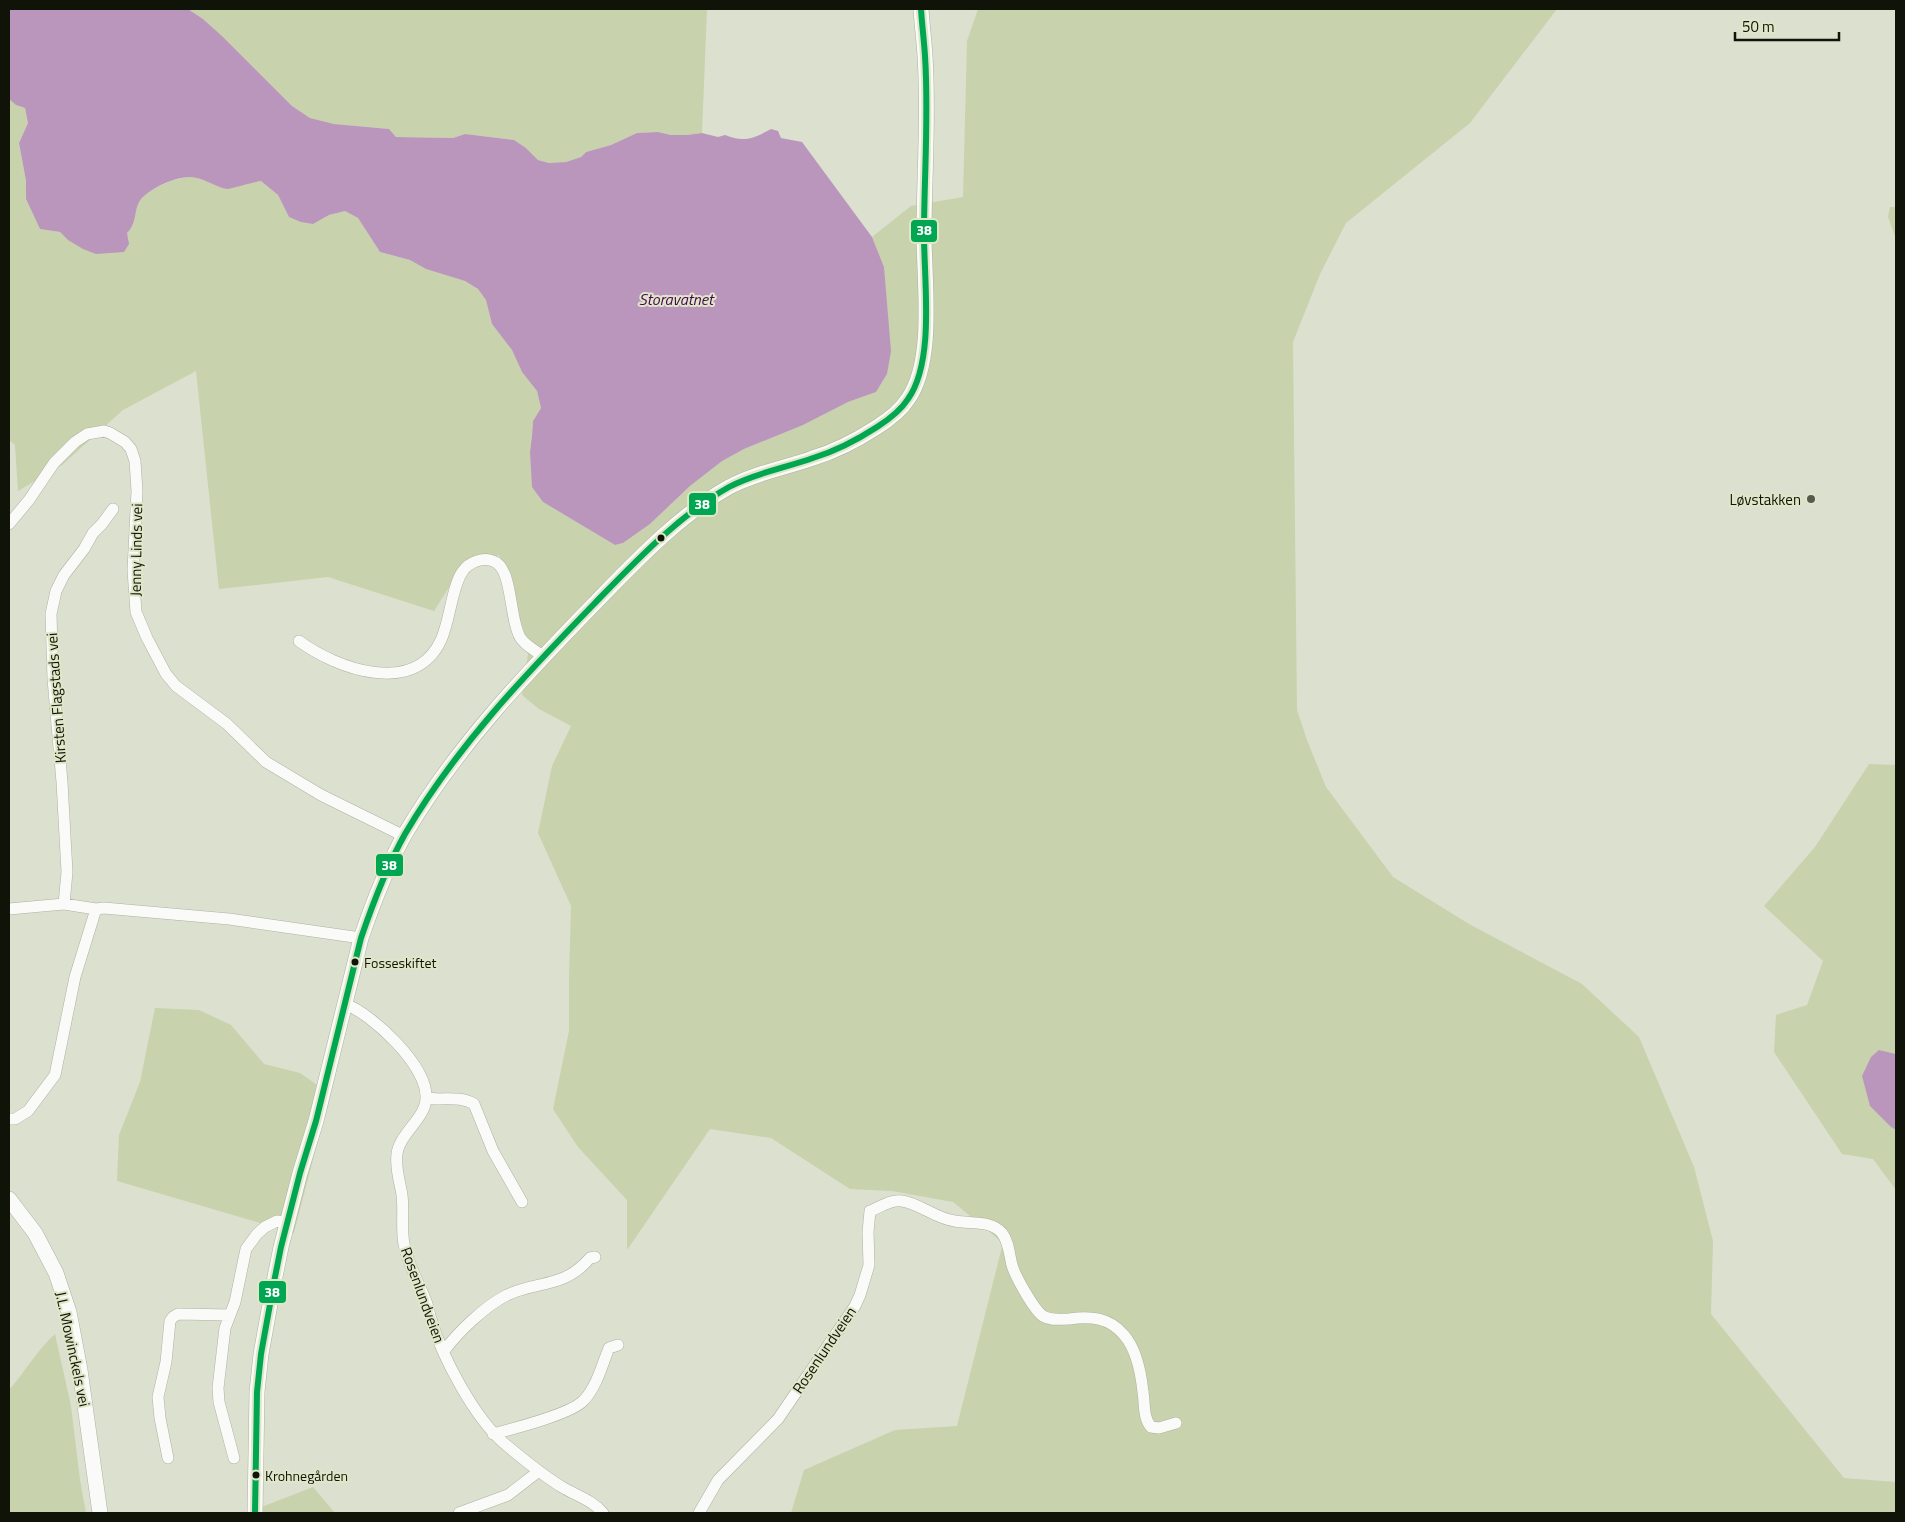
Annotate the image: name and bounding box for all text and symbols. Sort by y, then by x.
scale bar [1735,10,1839,42]
text: 50 m [1742,15,1775,38]
line badge: 38 [910,219,938,243]
text: 38 [916,219,932,240]
water label: Storavatnet [639,287,715,311]
place label: Løvstakken [1729,488,1801,511]
line badge: 38 [688,492,717,516]
text: 38 [694,493,710,514]
marker: Løvstakken [1805,493,1817,505]
street label: Jenny Linds vei [124,503,148,597]
unlabelled marker [656,533,666,543]
street label: Kirsten Flagstads vei [40,632,72,764]
line badge: 38 [375,853,404,877]
text: 38 [381,854,397,875]
place label: Fosseskiftet [364,952,436,973]
marker: Fosseskiftet [350,957,360,967]
street label: Rosenlundveien [395,1244,451,1346]
line badge: 38 [258,1280,287,1304]
text: 38 [264,1281,280,1302]
street label: J.L. Mowinckels vei [50,1289,96,1409]
street label: Rosenlundveien [786,1302,862,1398]
place label: Krohnegården [265,1465,348,1486]
marker: Krohnegården [251,1470,261,1480]

